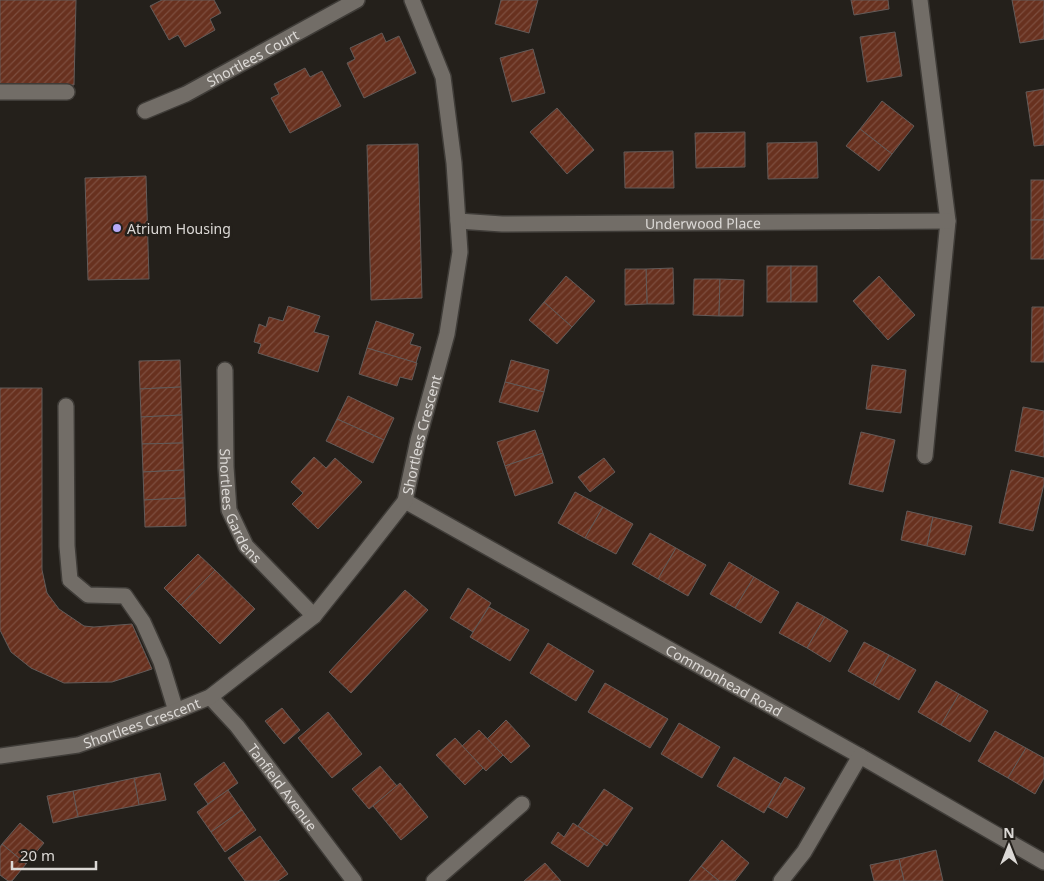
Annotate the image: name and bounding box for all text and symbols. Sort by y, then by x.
street label: Shortlees Court [203,25,302,91]
street label: Underwood Place [645,213,761,233]
place label: Atrium Housing [127,219,231,238]
marker: Atrium Housing [111,222,123,234]
street label: Shortlees Crescent [397,373,445,496]
street label: Shortlees Gardens [216,448,267,567]
street label: Commonhead Road [662,640,786,720]
street label: Shortlees Crescent [80,693,203,752]
street label: Tanfield Avenue [244,739,322,835]
north arrow [984,821,1034,871]
text: N [1003,823,1015,842]
scale bar [12,838,96,870]
text: 20 m [20,845,55,865]

